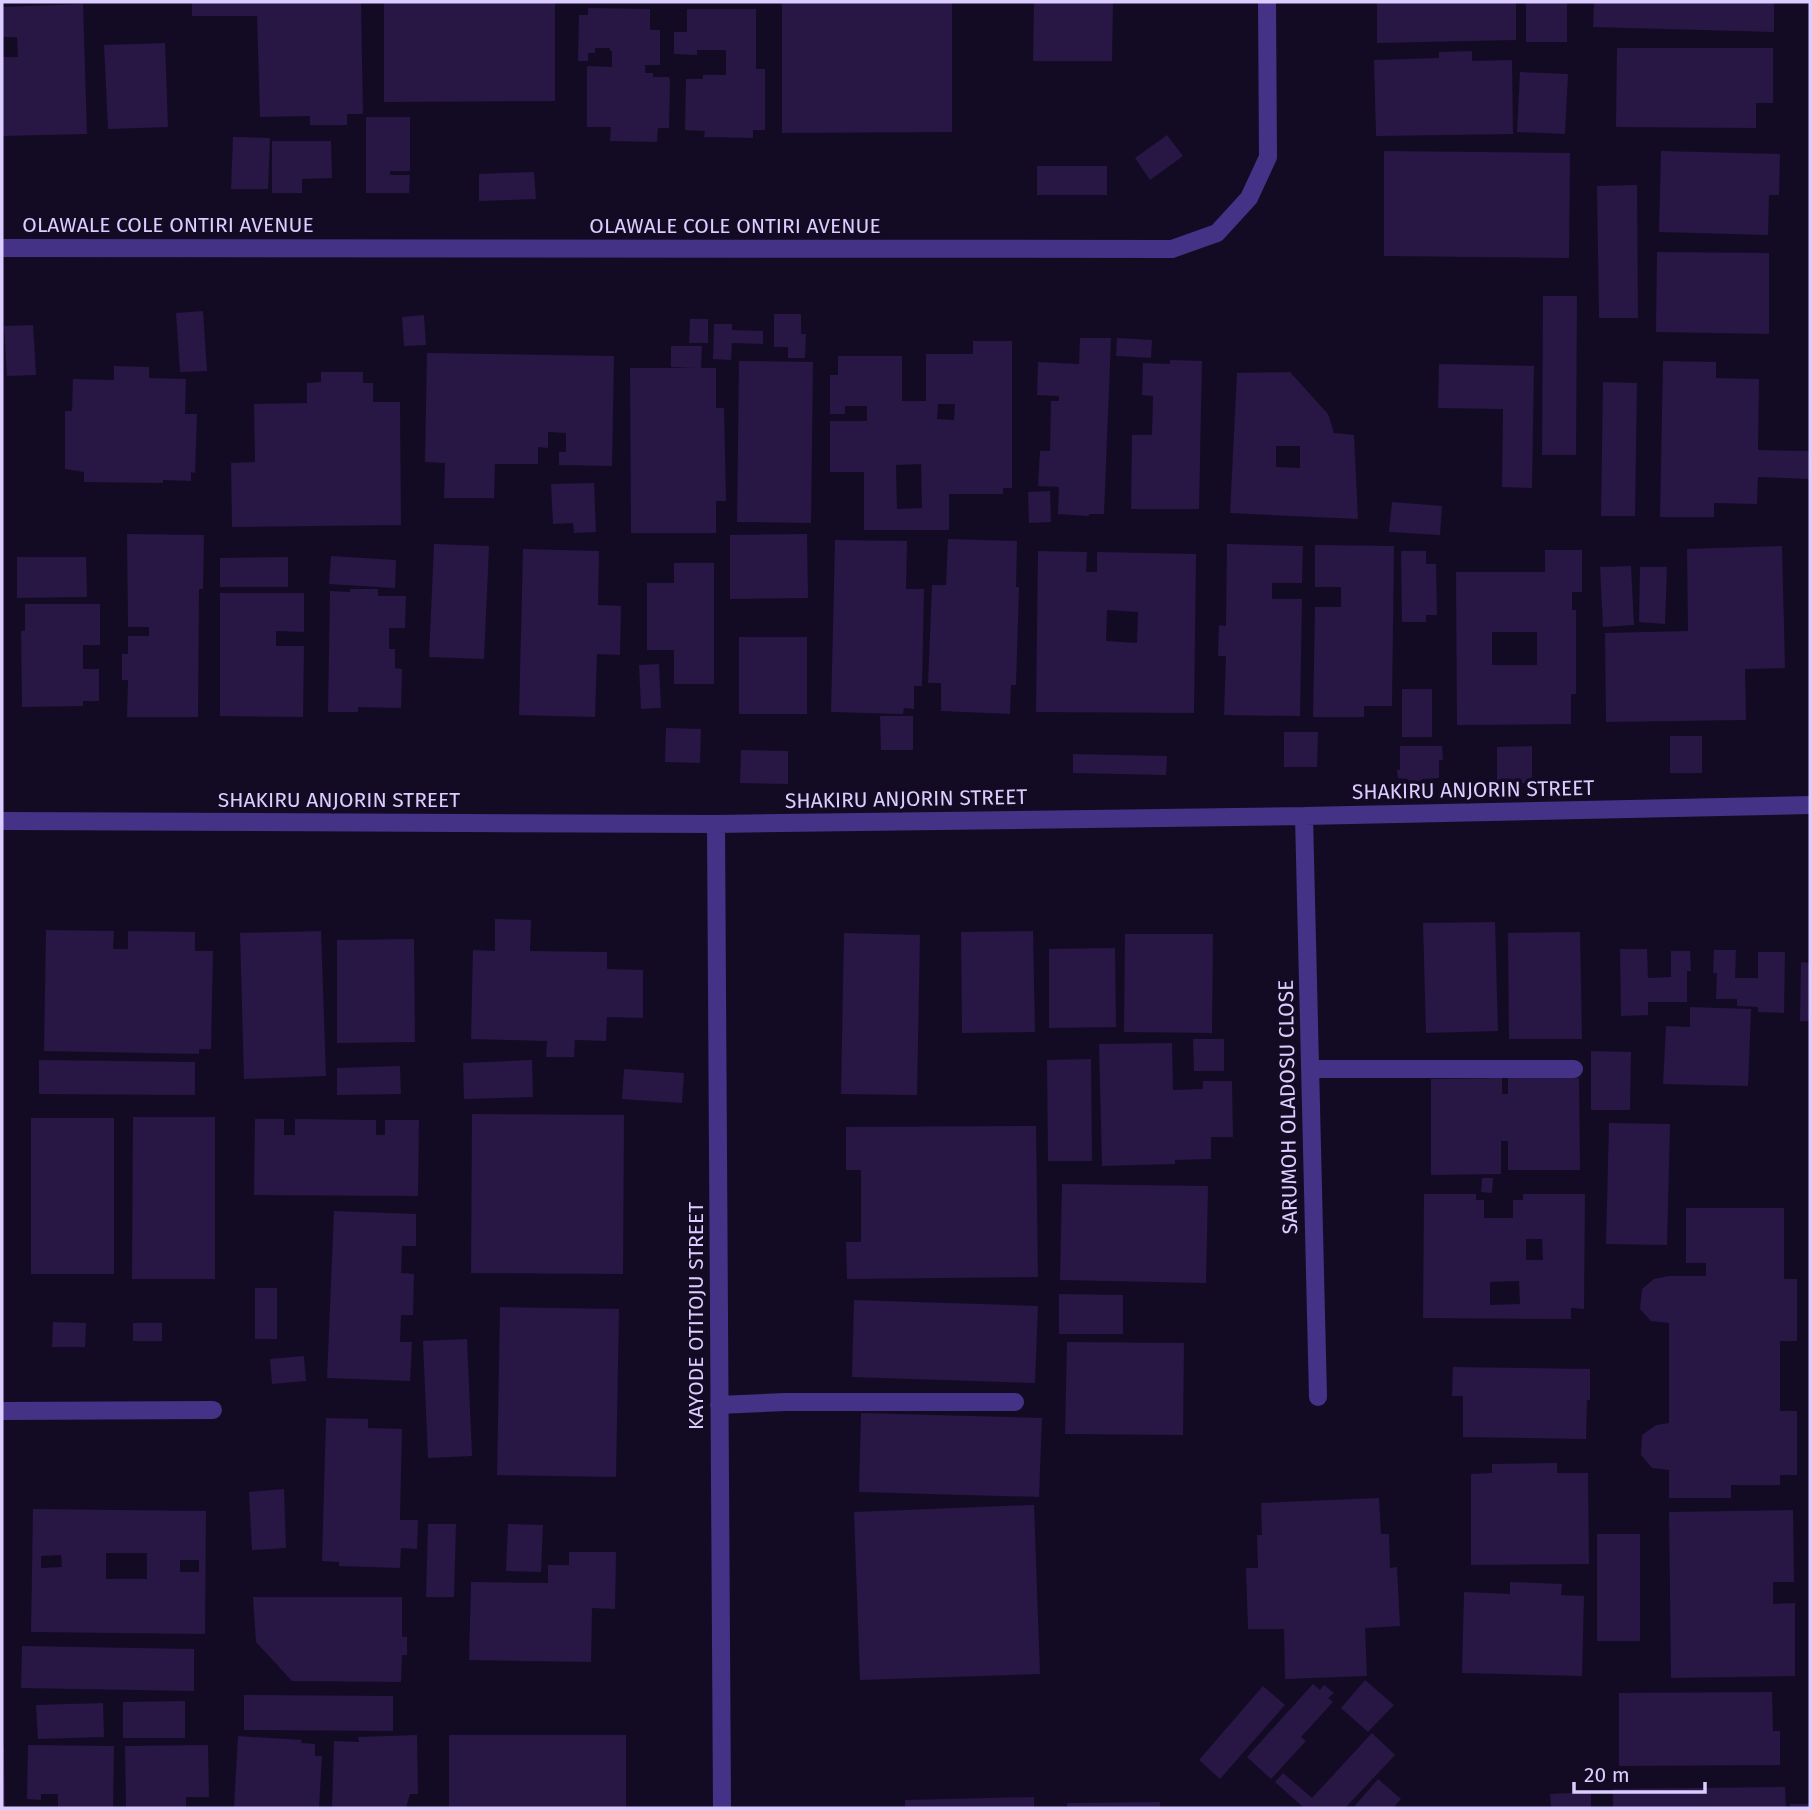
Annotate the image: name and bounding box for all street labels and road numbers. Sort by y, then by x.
street label: OLAWALE COLE ONTIRI AVENUE [22,212,314,238]
street label: OLAWALE COLE ONTIRI AVENUE [589,213,881,239]
street label: SHAKIRU ANJORIN STREET [1352,775,1595,805]
street label: SHAKIRU ANJORIN STREET [785,784,1028,814]
street label: SHAKIRU ANJORIN STREET [218,787,460,813]
street label: SARUMOH OLADOSU CLOSE [1273,979,1303,1235]
street label: KAYODE OTITOJU STREET [683,1202,709,1430]

